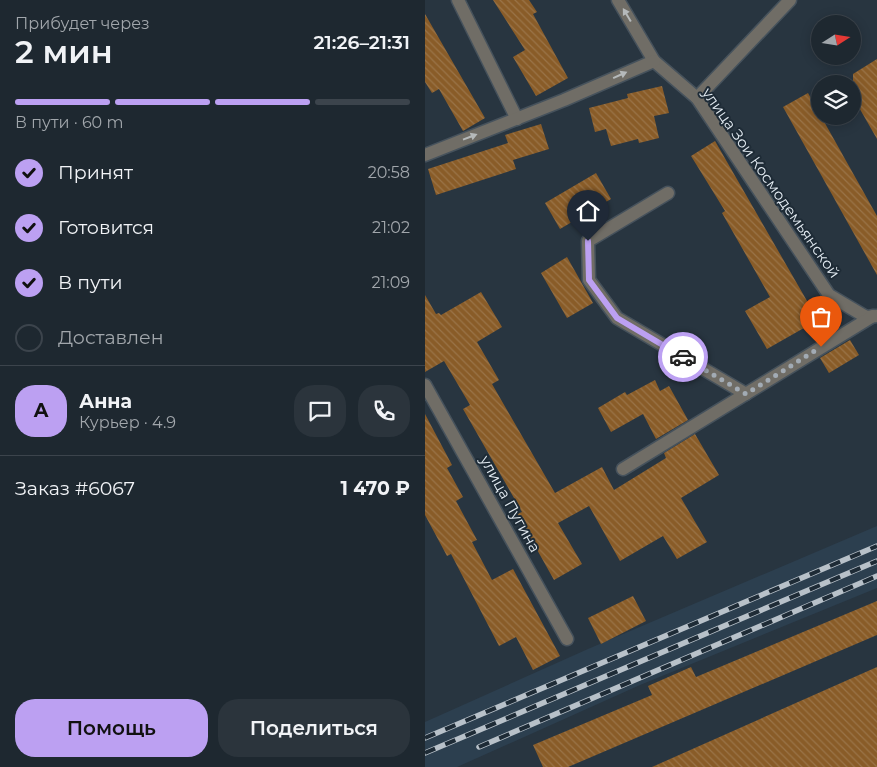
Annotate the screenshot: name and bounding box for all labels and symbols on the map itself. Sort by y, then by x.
one-way arrow [623,9,632,22]
north arrow [811,15,861,65]
one-way arrow [613,71,627,79]
street label: улица Зои Космодемьянской [698,83,845,282]
one-way arrow [463,133,477,141]
pin [567,190,609,241]
pin [800,296,842,347]
courier [658,332,708,382]
street label: улица Пугина [476,451,545,556]

